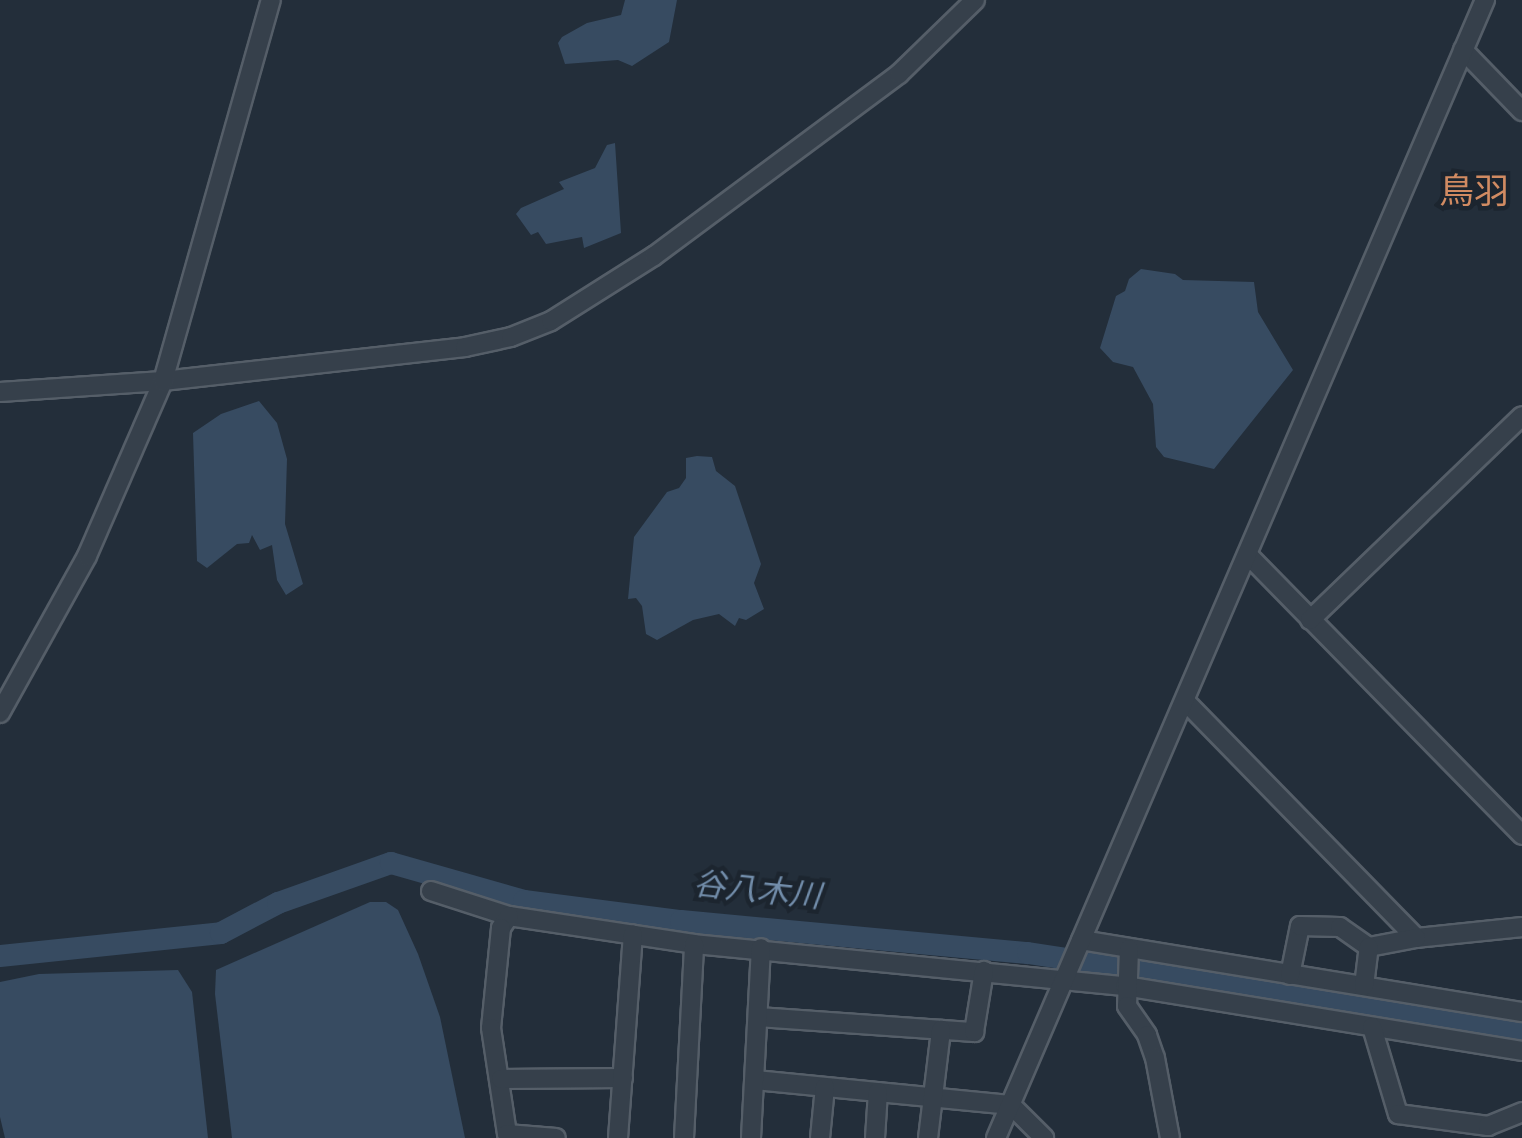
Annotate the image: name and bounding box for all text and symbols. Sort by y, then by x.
district label: 鳥羽 [1439,172,1509,214]
water label: 谷八木川 [691,866,823,918]

